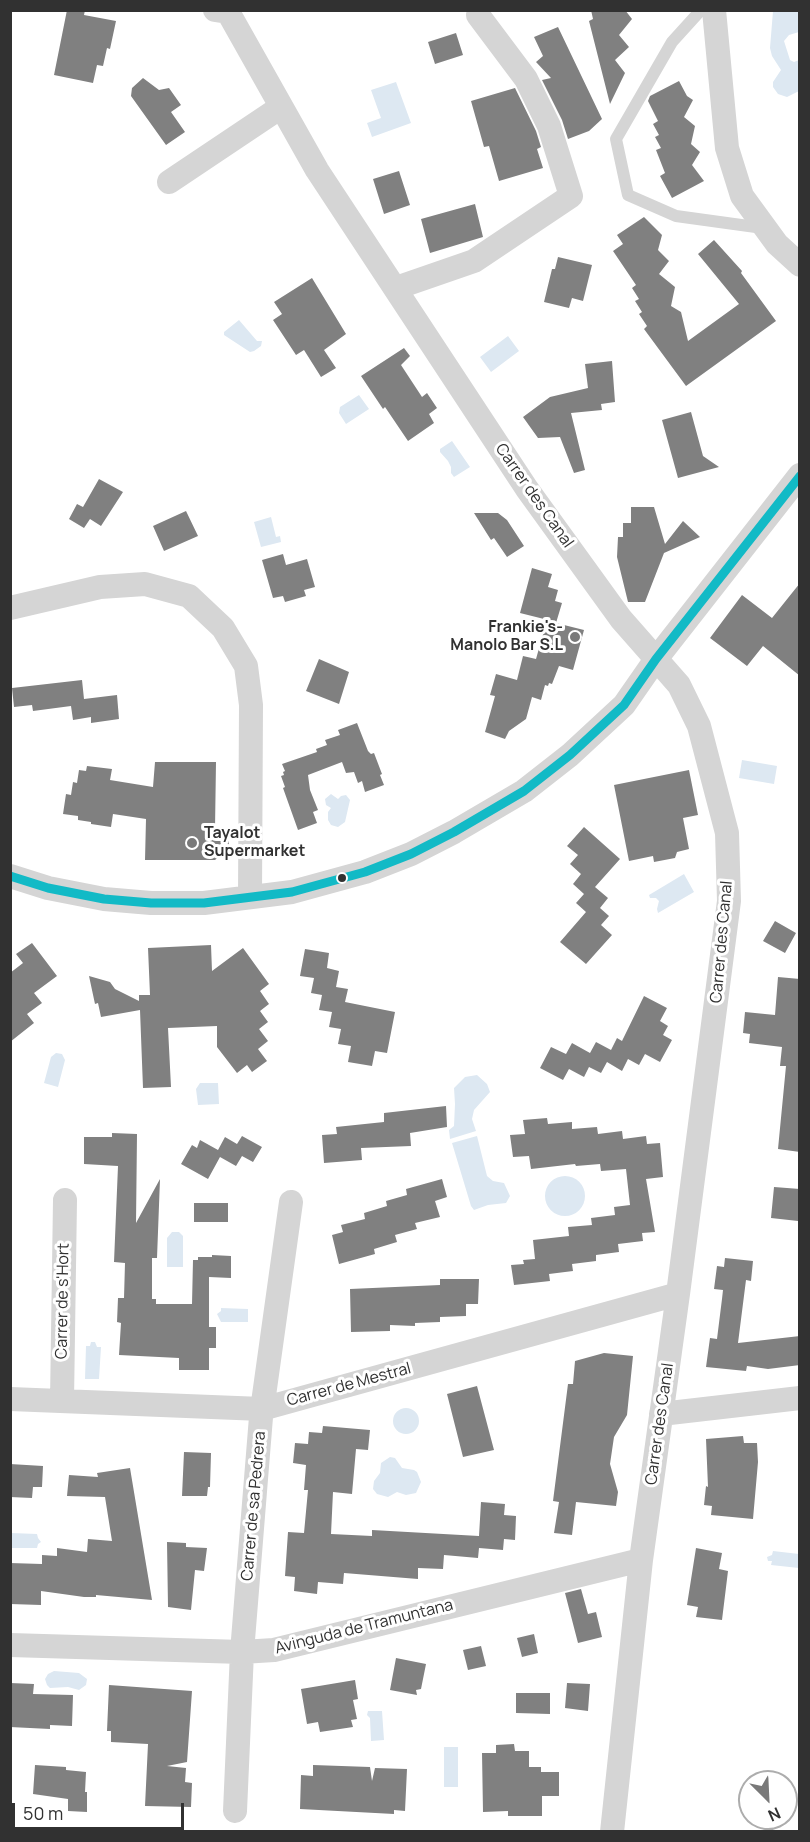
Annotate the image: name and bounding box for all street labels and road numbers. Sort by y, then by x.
street label: Carrer des Canal [491,440,577,552]
street label: Carrer des Canal [707,880,737,1004]
street label: Carrer de s'Hort [52,1243,74,1359]
street label: Carrer de Mestral [285,1359,413,1411]
street label: Carrer des Canal [642,1362,678,1486]
street label: Carrer de sa Pedrera [238,1430,270,1582]
street label: Avinguda de Tramuntana [273,1596,455,1658]

